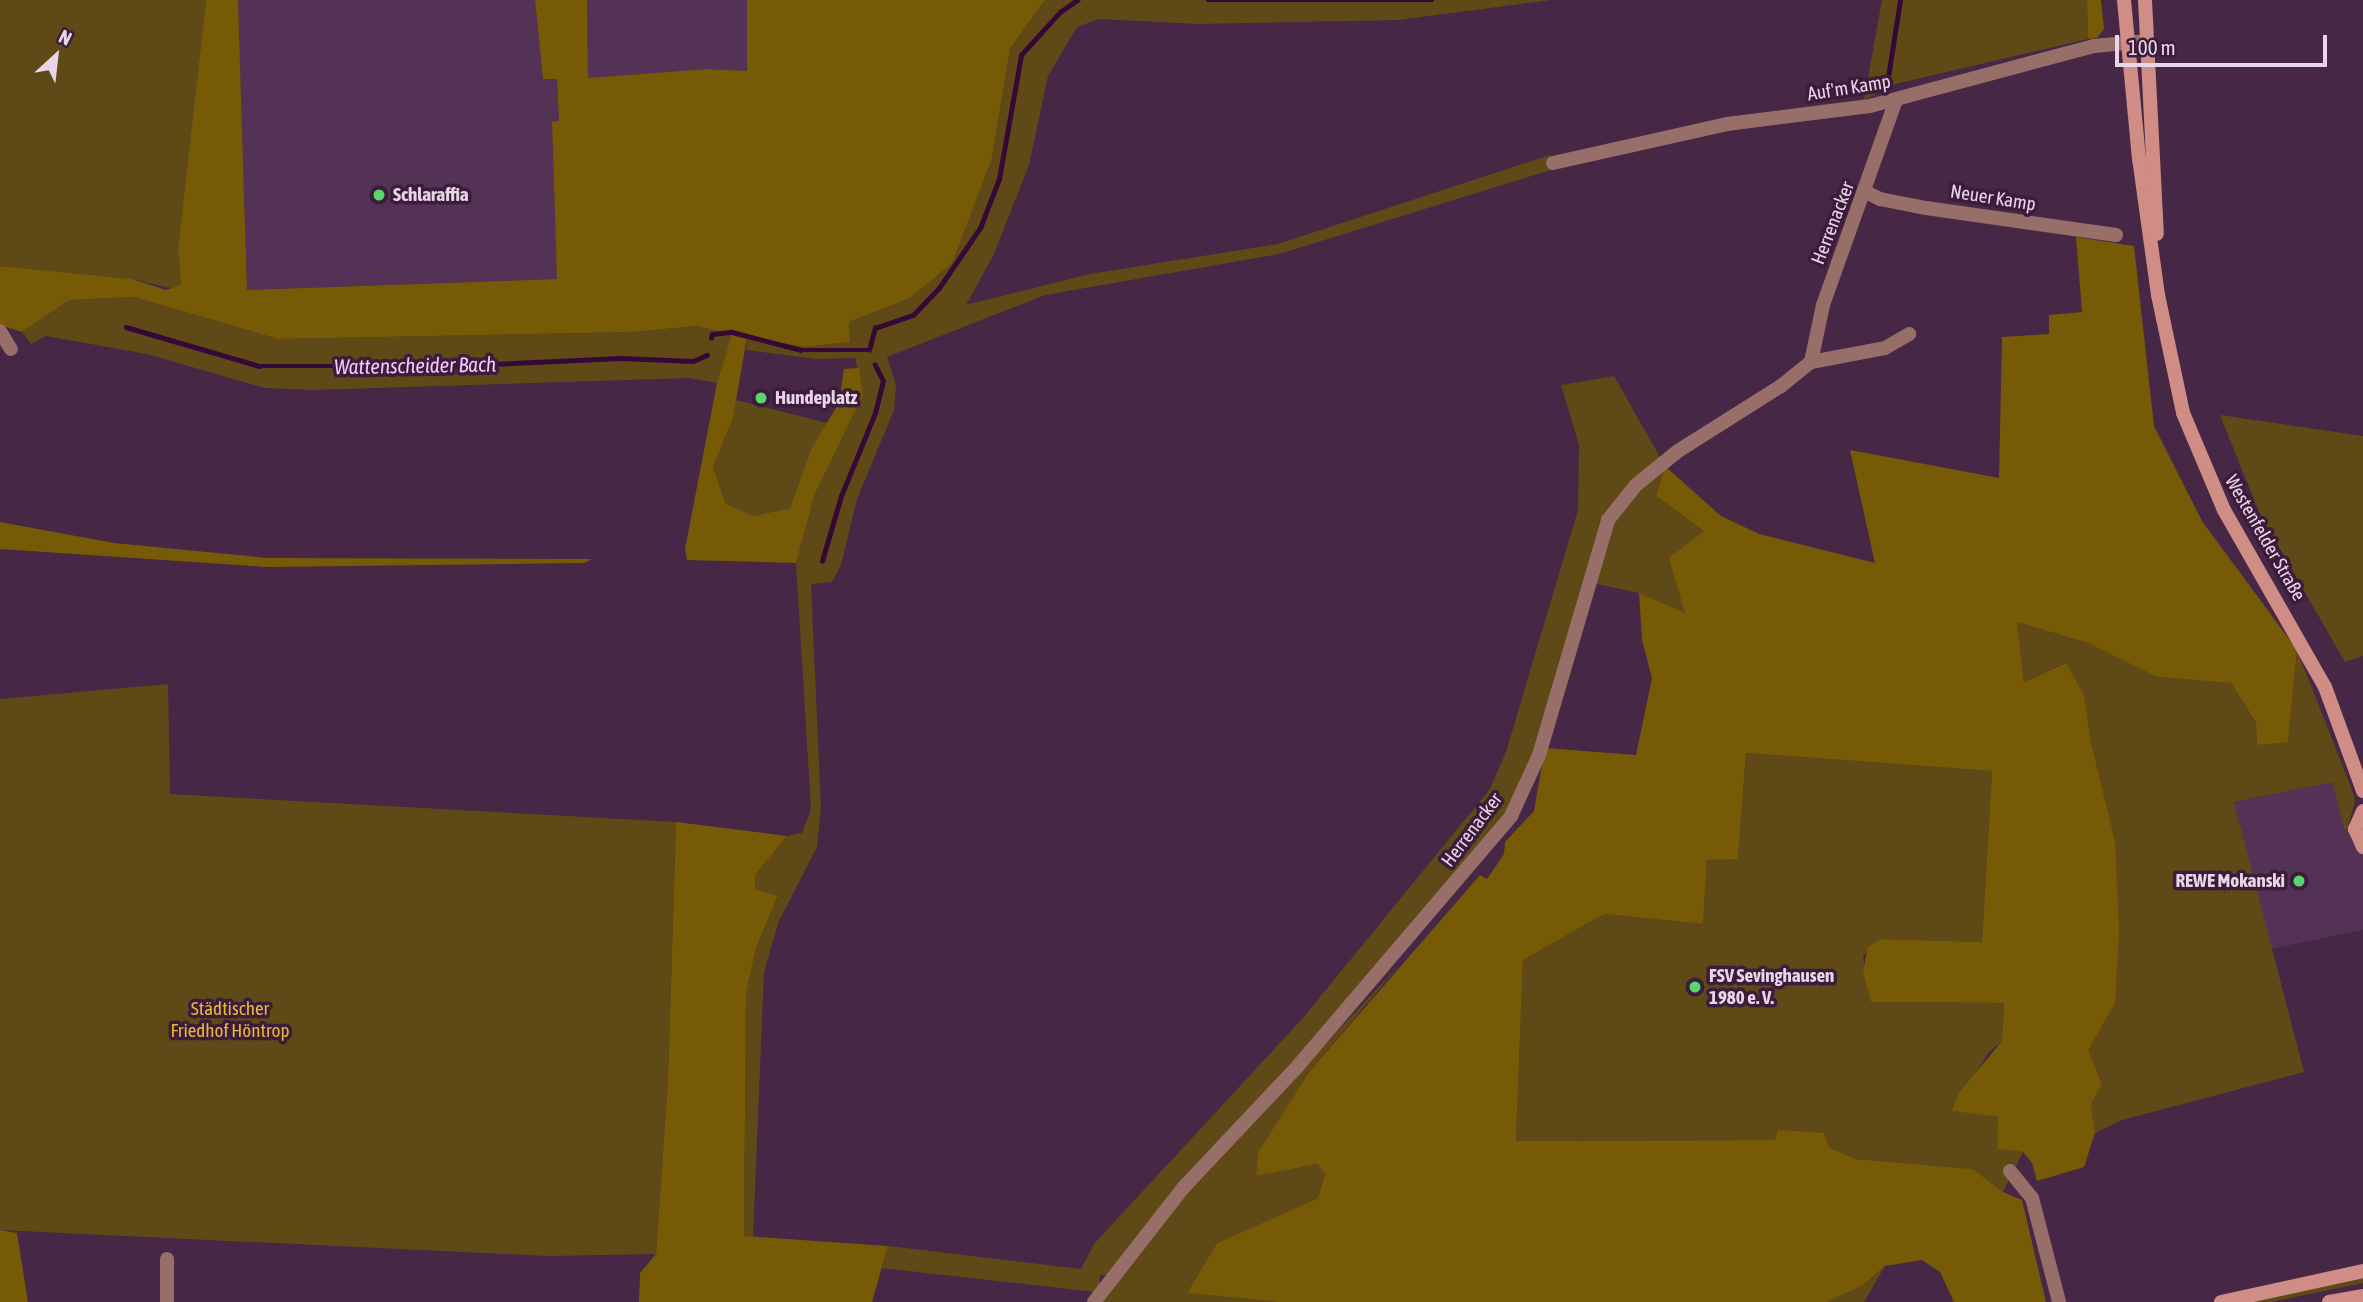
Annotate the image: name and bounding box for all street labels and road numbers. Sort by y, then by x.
street label: Auf'm Kamp [1806,70,1892,106]
street label: Herrenacker [1807,178,1859,268]
street label: Neuer Kamp [1949,180,2037,216]
street label: Westenfelder Straße [2220,471,2310,605]
street label: Herrenacker [1437,788,1507,872]

